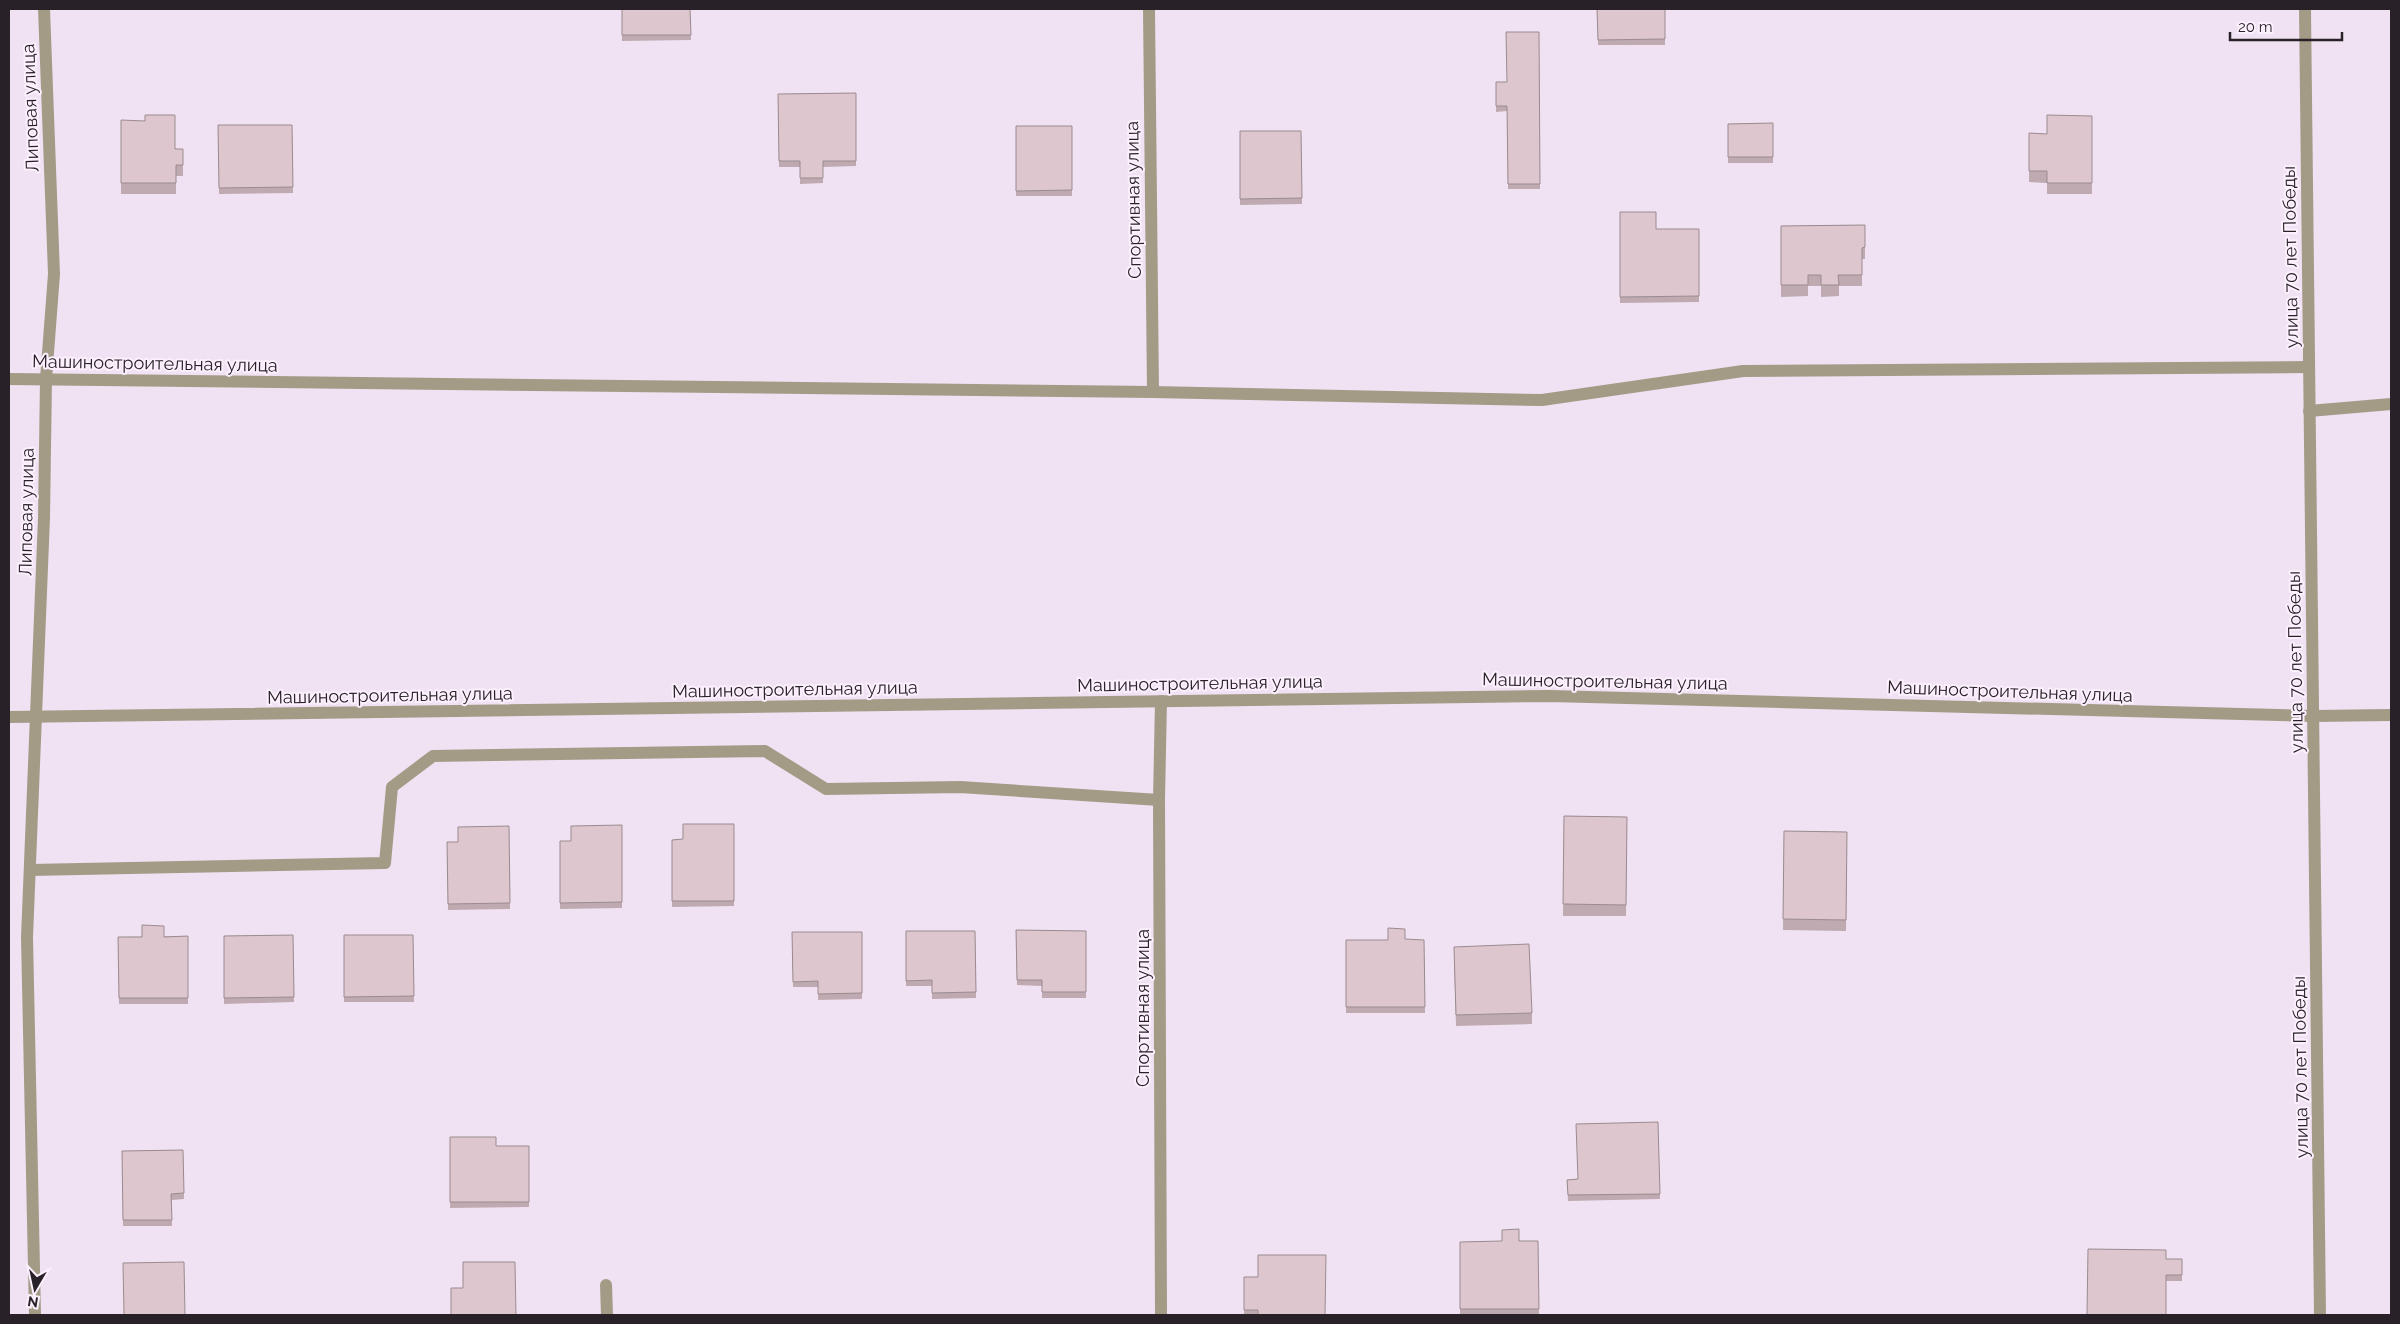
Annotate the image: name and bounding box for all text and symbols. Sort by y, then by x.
scale bar [2230,10,2342,42]
text: 20 m [2238,18,2273,36]
street label: Липовая улица [17,43,43,173]
street label: Спортивная улица [1121,121,1145,279]
street label: улица 70 лет Победы [2278,166,2302,348]
street label: Машиностроительная улица [32,350,278,376]
street label: Липовая улица [14,448,38,576]
street label: улица 70 лет Победы [2283,571,2307,753]
street label: Машиностроительная улица [1482,668,1728,694]
street label: Машиностроительная улица [1077,670,1323,696]
street label: Машиностроительная улица [672,676,918,702]
street label: Машиностроительная улица [1887,676,2133,706]
street label: Машиностроительная улица [267,682,513,708]
street label: Спортивная улица [1132,929,1153,1087]
street label: улица 70 лет Победы [2288,976,2312,1158]
north arrow [10,1264,60,1314]
text: N [26,1293,39,1311]

